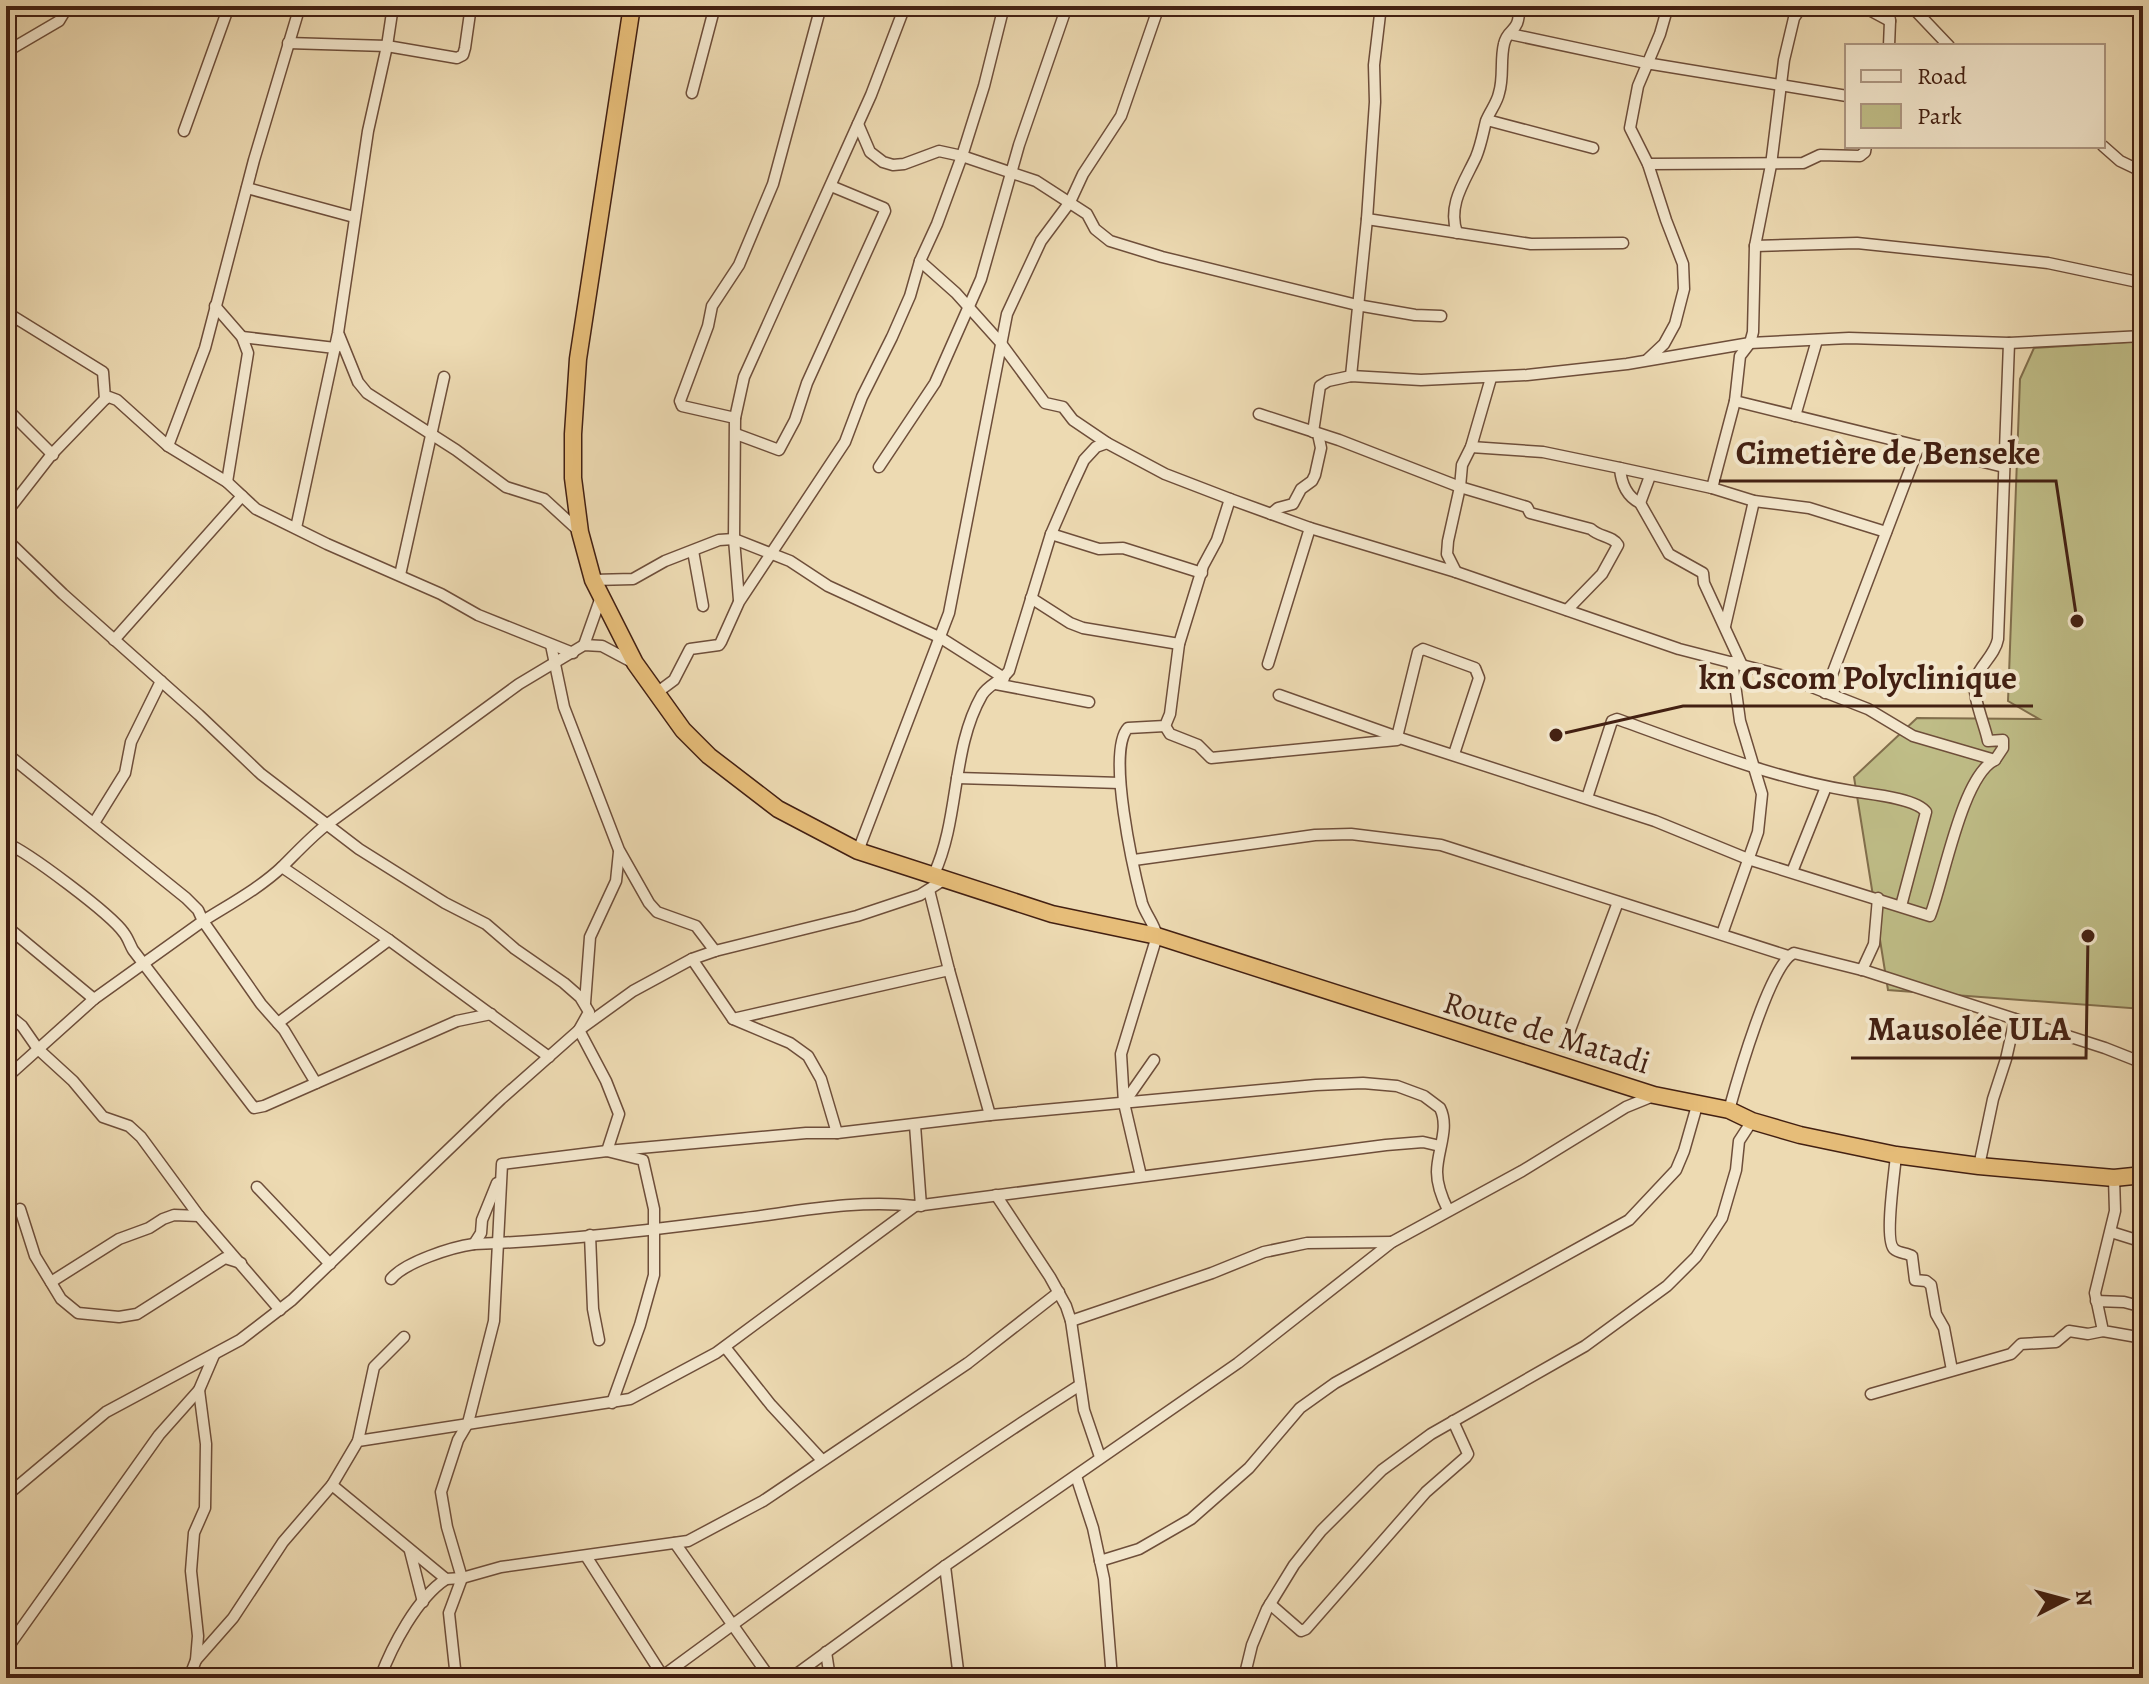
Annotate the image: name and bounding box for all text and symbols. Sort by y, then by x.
legend [1845,44,2105,148]
text: Road [1917,60,1967,92]
text: Park [1917,100,1962,132]
callout: Cimetière de Benseke [1719,423,2056,481]
text: Cimetière de Benseke [1736,429,2040,476]
callout: kn Cscom Polyclinique [1683,648,2033,706]
text: kn Cscom Polyclinique [1699,654,2017,701]
street label: Route de Matadi [1438,980,1656,1084]
callout: Mausolée ULA [1851,1000,2086,1058]
text: Mausolée ULA [1867,1005,2071,1052]
north arrow [2025,1560,2105,1640]
text: N [2068,1588,2100,1608]

